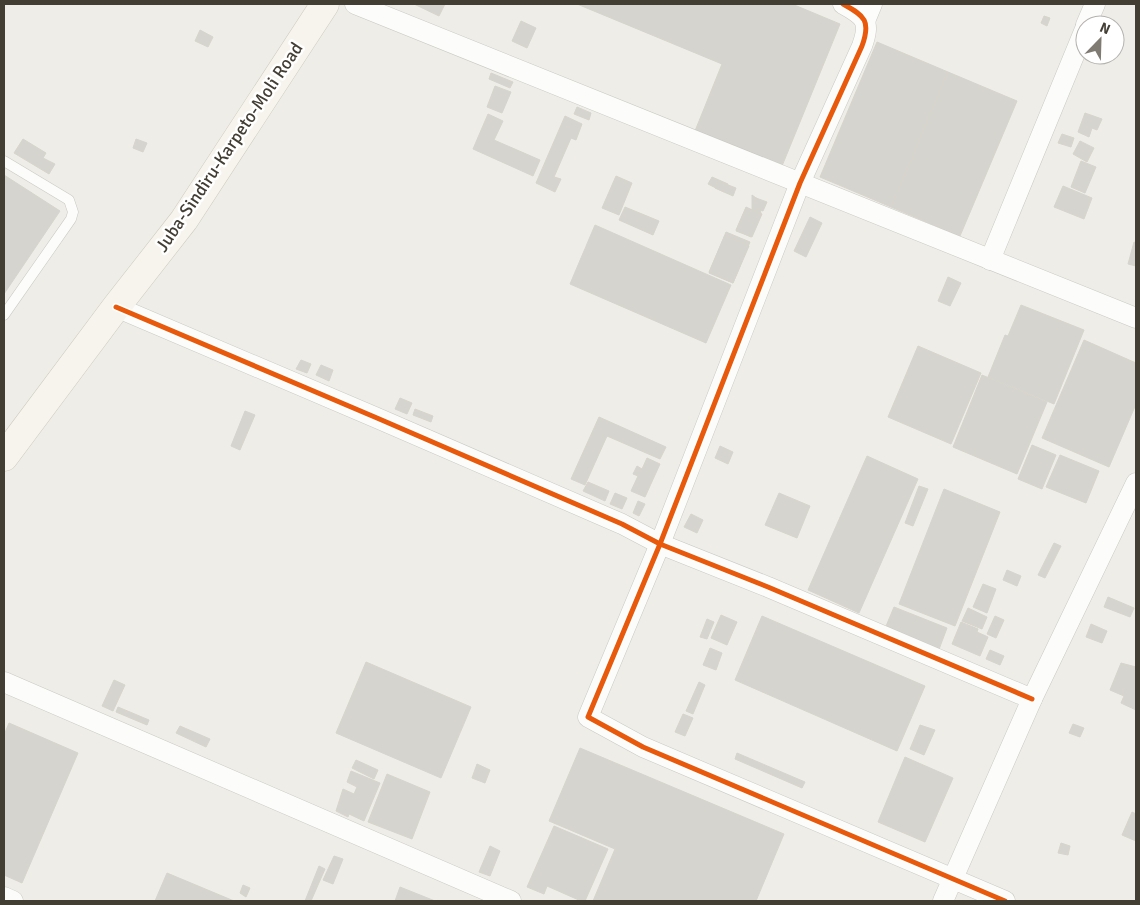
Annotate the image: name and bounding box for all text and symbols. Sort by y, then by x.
north arrow [1075,15,1125,65]
text: N [1097,19,1113,38]
street label: Juba-Sindiru-Karpeto-Moli Road [151,38,307,256]

